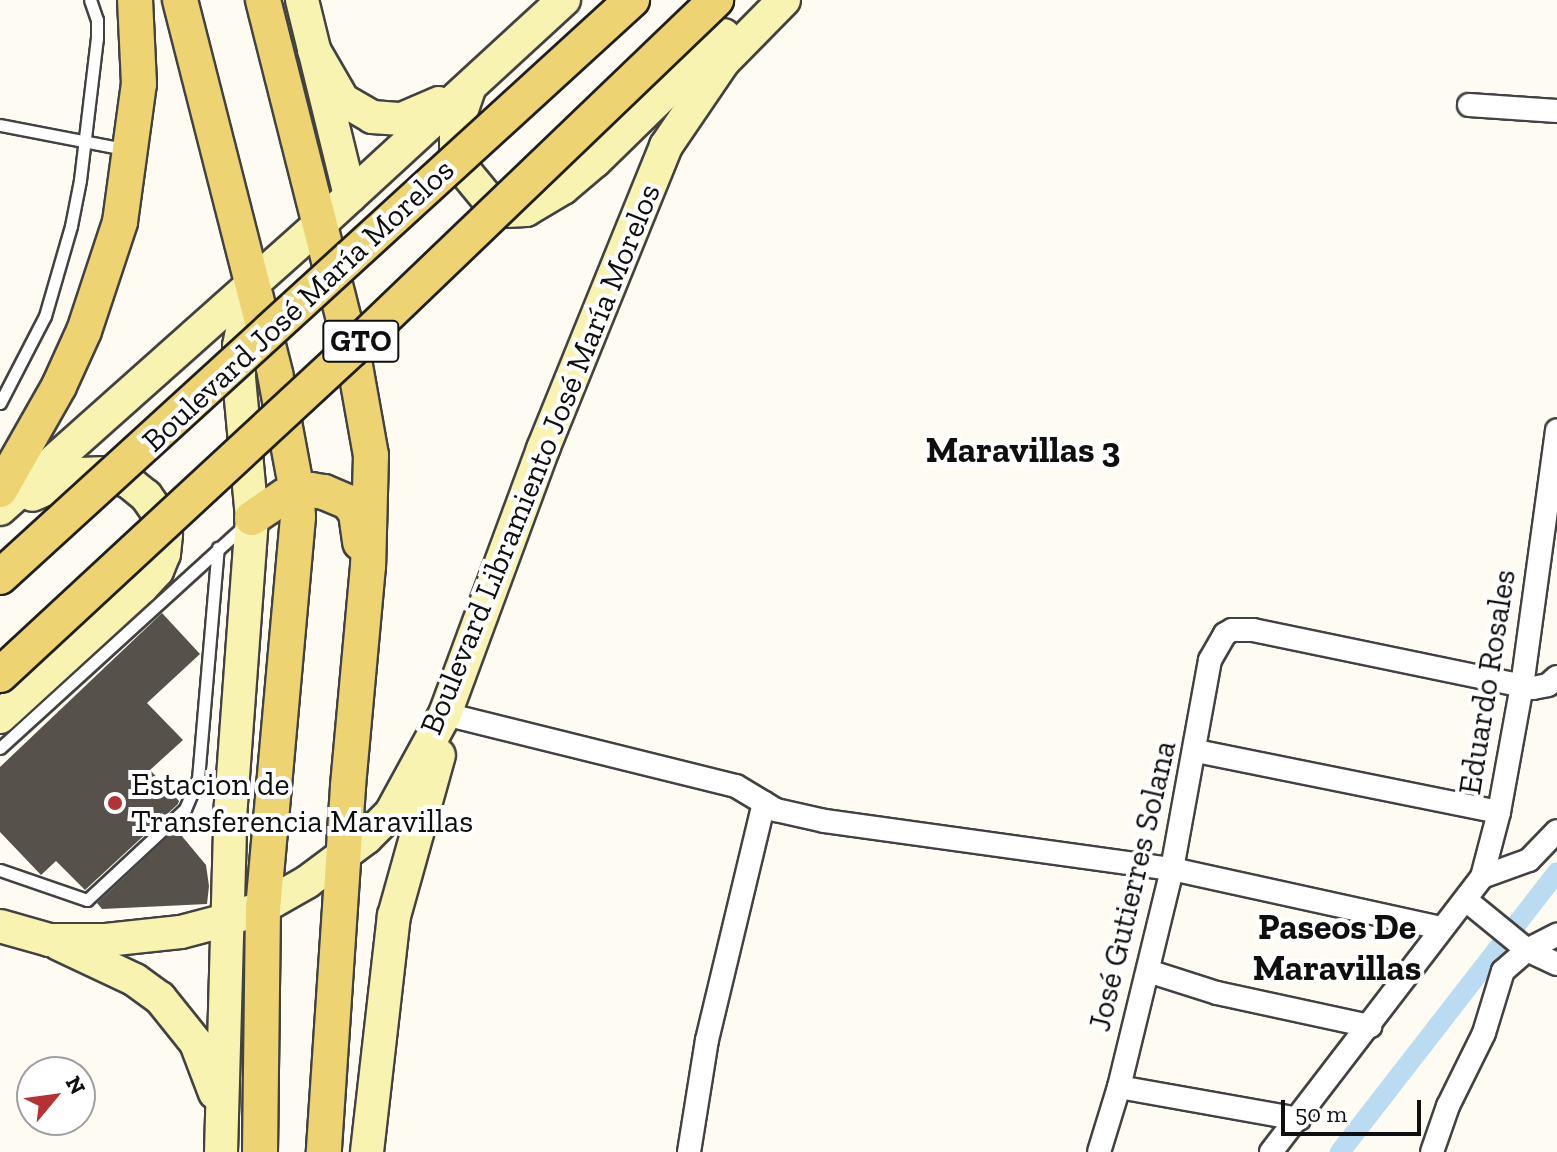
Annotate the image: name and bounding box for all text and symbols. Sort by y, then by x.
street label: Boulevard José María Morelos [134,150,462,460]
street label: Boulevard Libramiento José María Morelos [412,178,668,740]
road number: GTO [321,315,401,367]
district label: Maravillas 3 [926,428,1120,472]
street label: Eduardo Rosales [1450,567,1524,797]
street label: José Gutierres Solana [1080,737,1184,1035]
place label: Estacion de Transferencia Maravillas [131,766,473,841]
marker: Estacion de Transferencia Maravillas [106,794,124,812]
district label: Paseos De Maravillas [1253,904,1421,989]
north arrow [16,1056,96,1136]
text: N [60,1071,92,1099]
scale bar [1285,1084,1425,1134]
text: 50 m [1295,1099,1347,1128]

